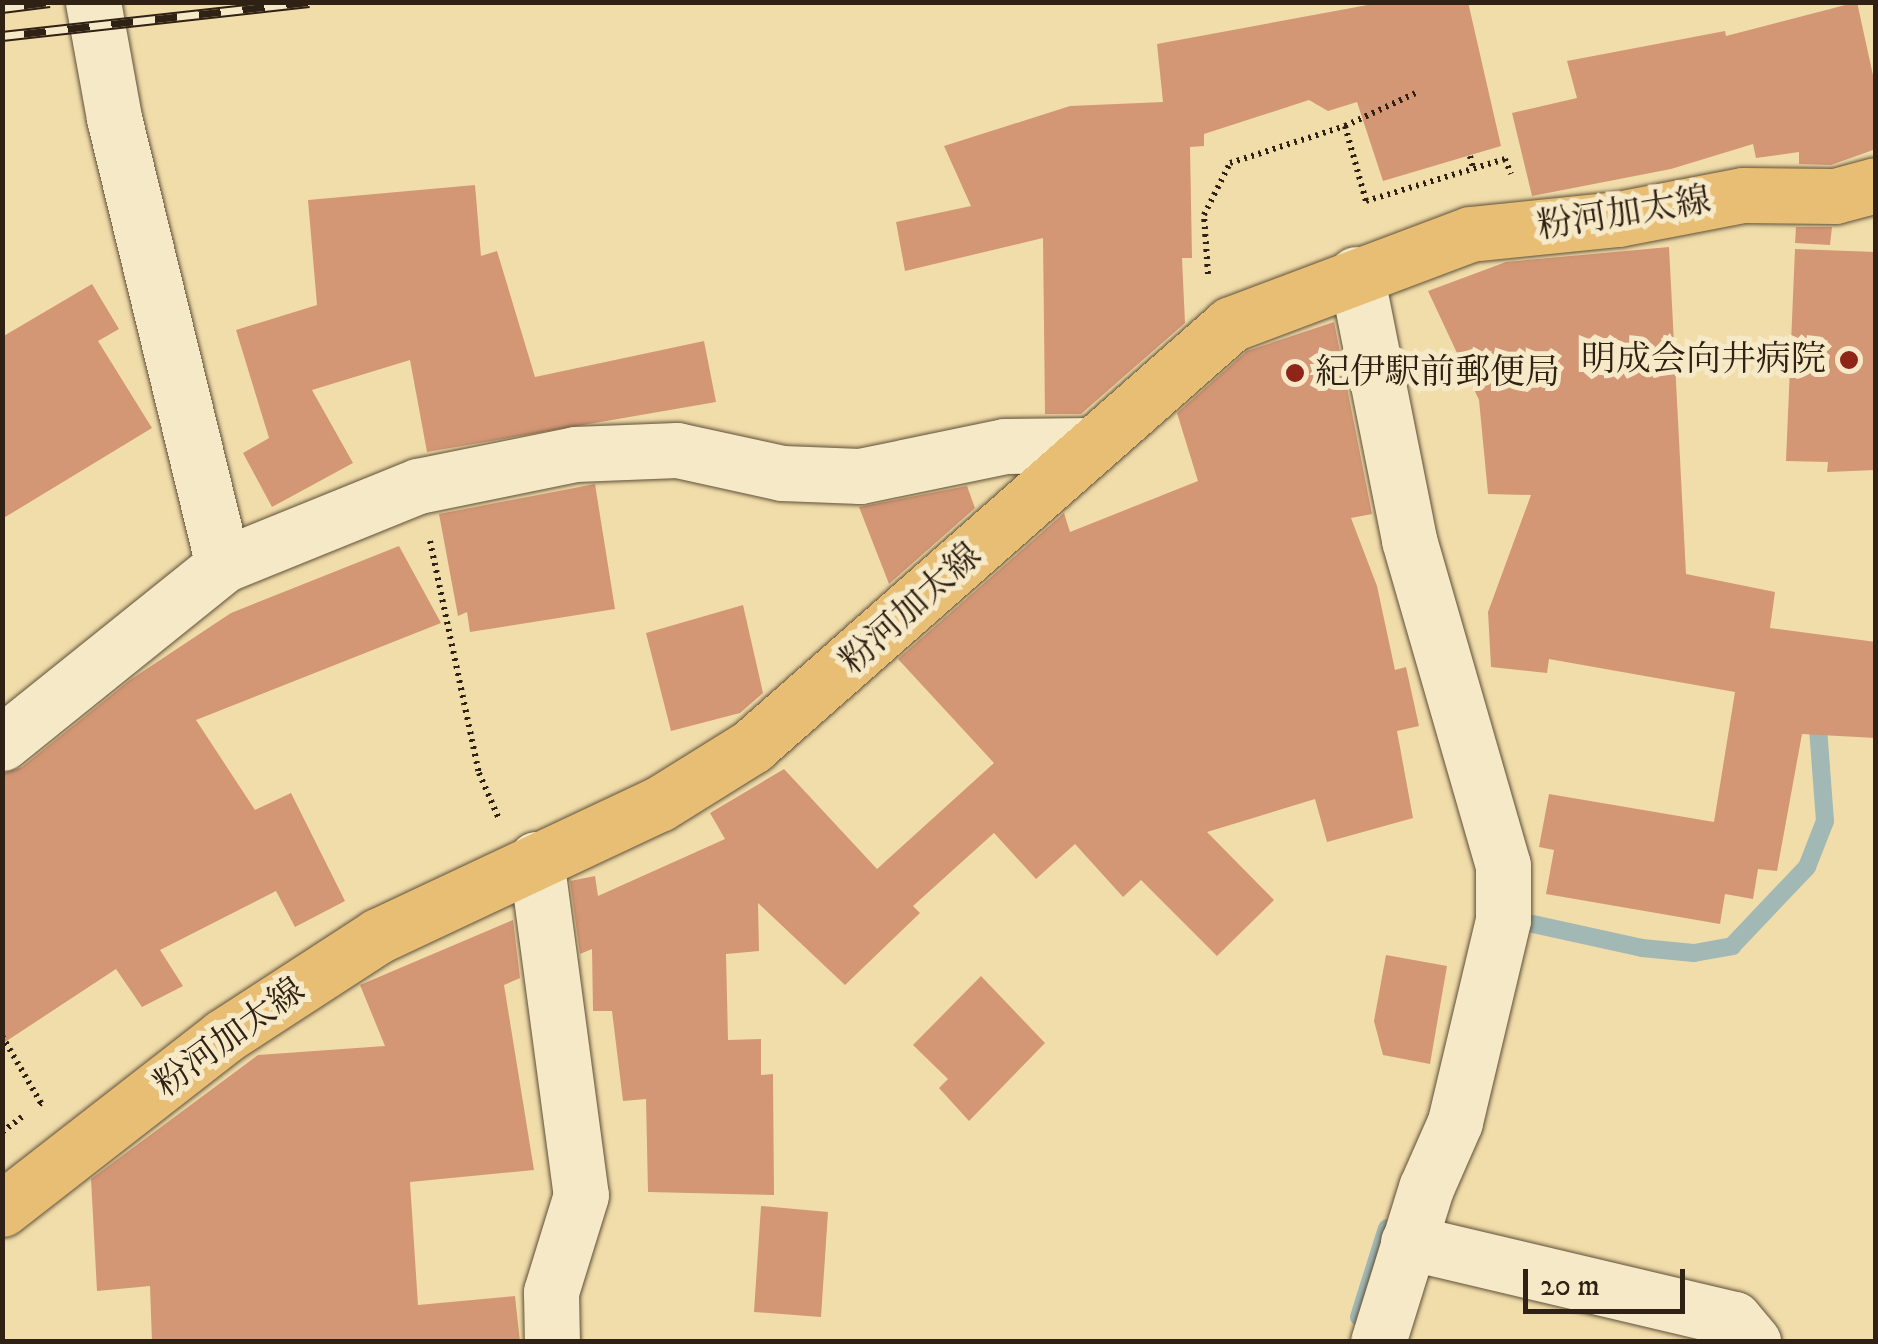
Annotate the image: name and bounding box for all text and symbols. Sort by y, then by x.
street label: 粉河加太線 [1534,180,1714,248]
place label: 明成会向井病院 [1581,339,1826,381]
marker: 明成会向井病院 [1836,347,1862,373]
place label: 紀伊駅前郵便局 [1315,352,1560,394]
marker: 紀伊駅前郵便局 [1284,362,1306,384]
street label: 粉河加太線 [832,535,990,683]
street label: 粉河加太線 [147,970,313,1106]
scale bar [1528,1249,1690,1311]
text: 20 m [1540,1268,1600,1305]

